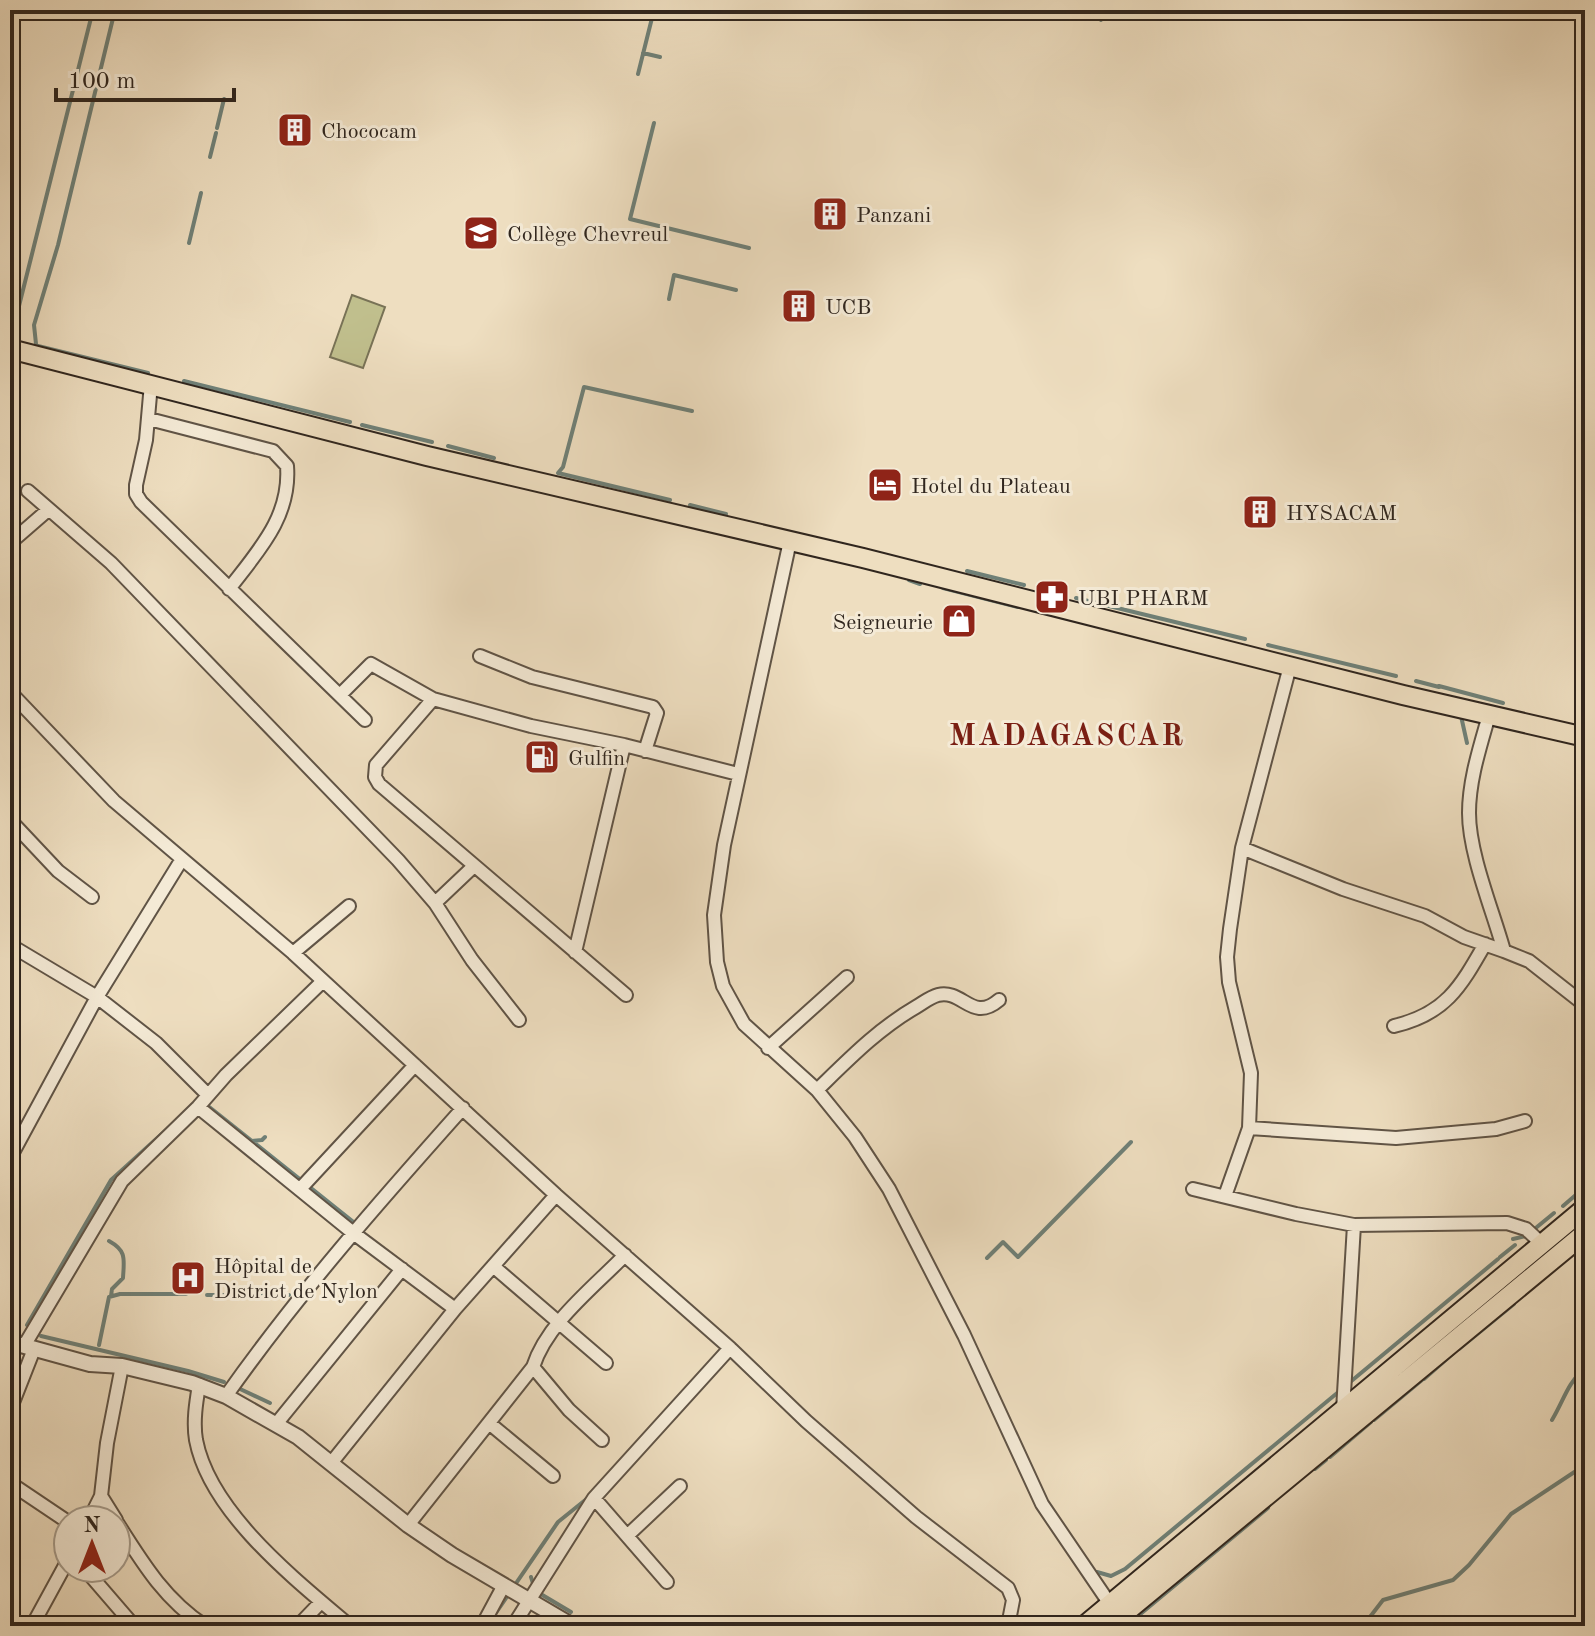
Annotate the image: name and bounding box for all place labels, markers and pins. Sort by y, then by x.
building icon: Chococam [276,111,314,149]
place label: Chococam [321,121,417,143]
building icon: Panzani [811,195,849,233]
place label: Panzani [856,205,931,227]
school or university icon: Collège Chevreul [462,214,500,252]
place label: Collège Chevreul [507,224,668,246]
building icon: UCB [780,287,818,325]
place label: UCB [825,297,871,319]
hotel icon: Hotel du Plateau [866,466,904,504]
place label: Hotel du Plateau [911,476,1071,498]
building icon: HYSACAM [1241,493,1279,531]
place label: HYSACAM [1286,503,1397,525]
pharmacy icon: UBI PHARM [1033,578,1071,616]
place label: UBI PHARM [1078,588,1208,610]
shop icon: Seigneurie [940,602,978,640]
place label: Seigneurie [833,612,933,634]
fuel station icon: Gulfin [523,738,561,776]
place label: Gulfin [568,748,625,770]
place label: Hôpital de District de Nylon [214,1256,378,1303]
hospital icon: Hôpital de District de Nylon [169,1259,207,1297]

